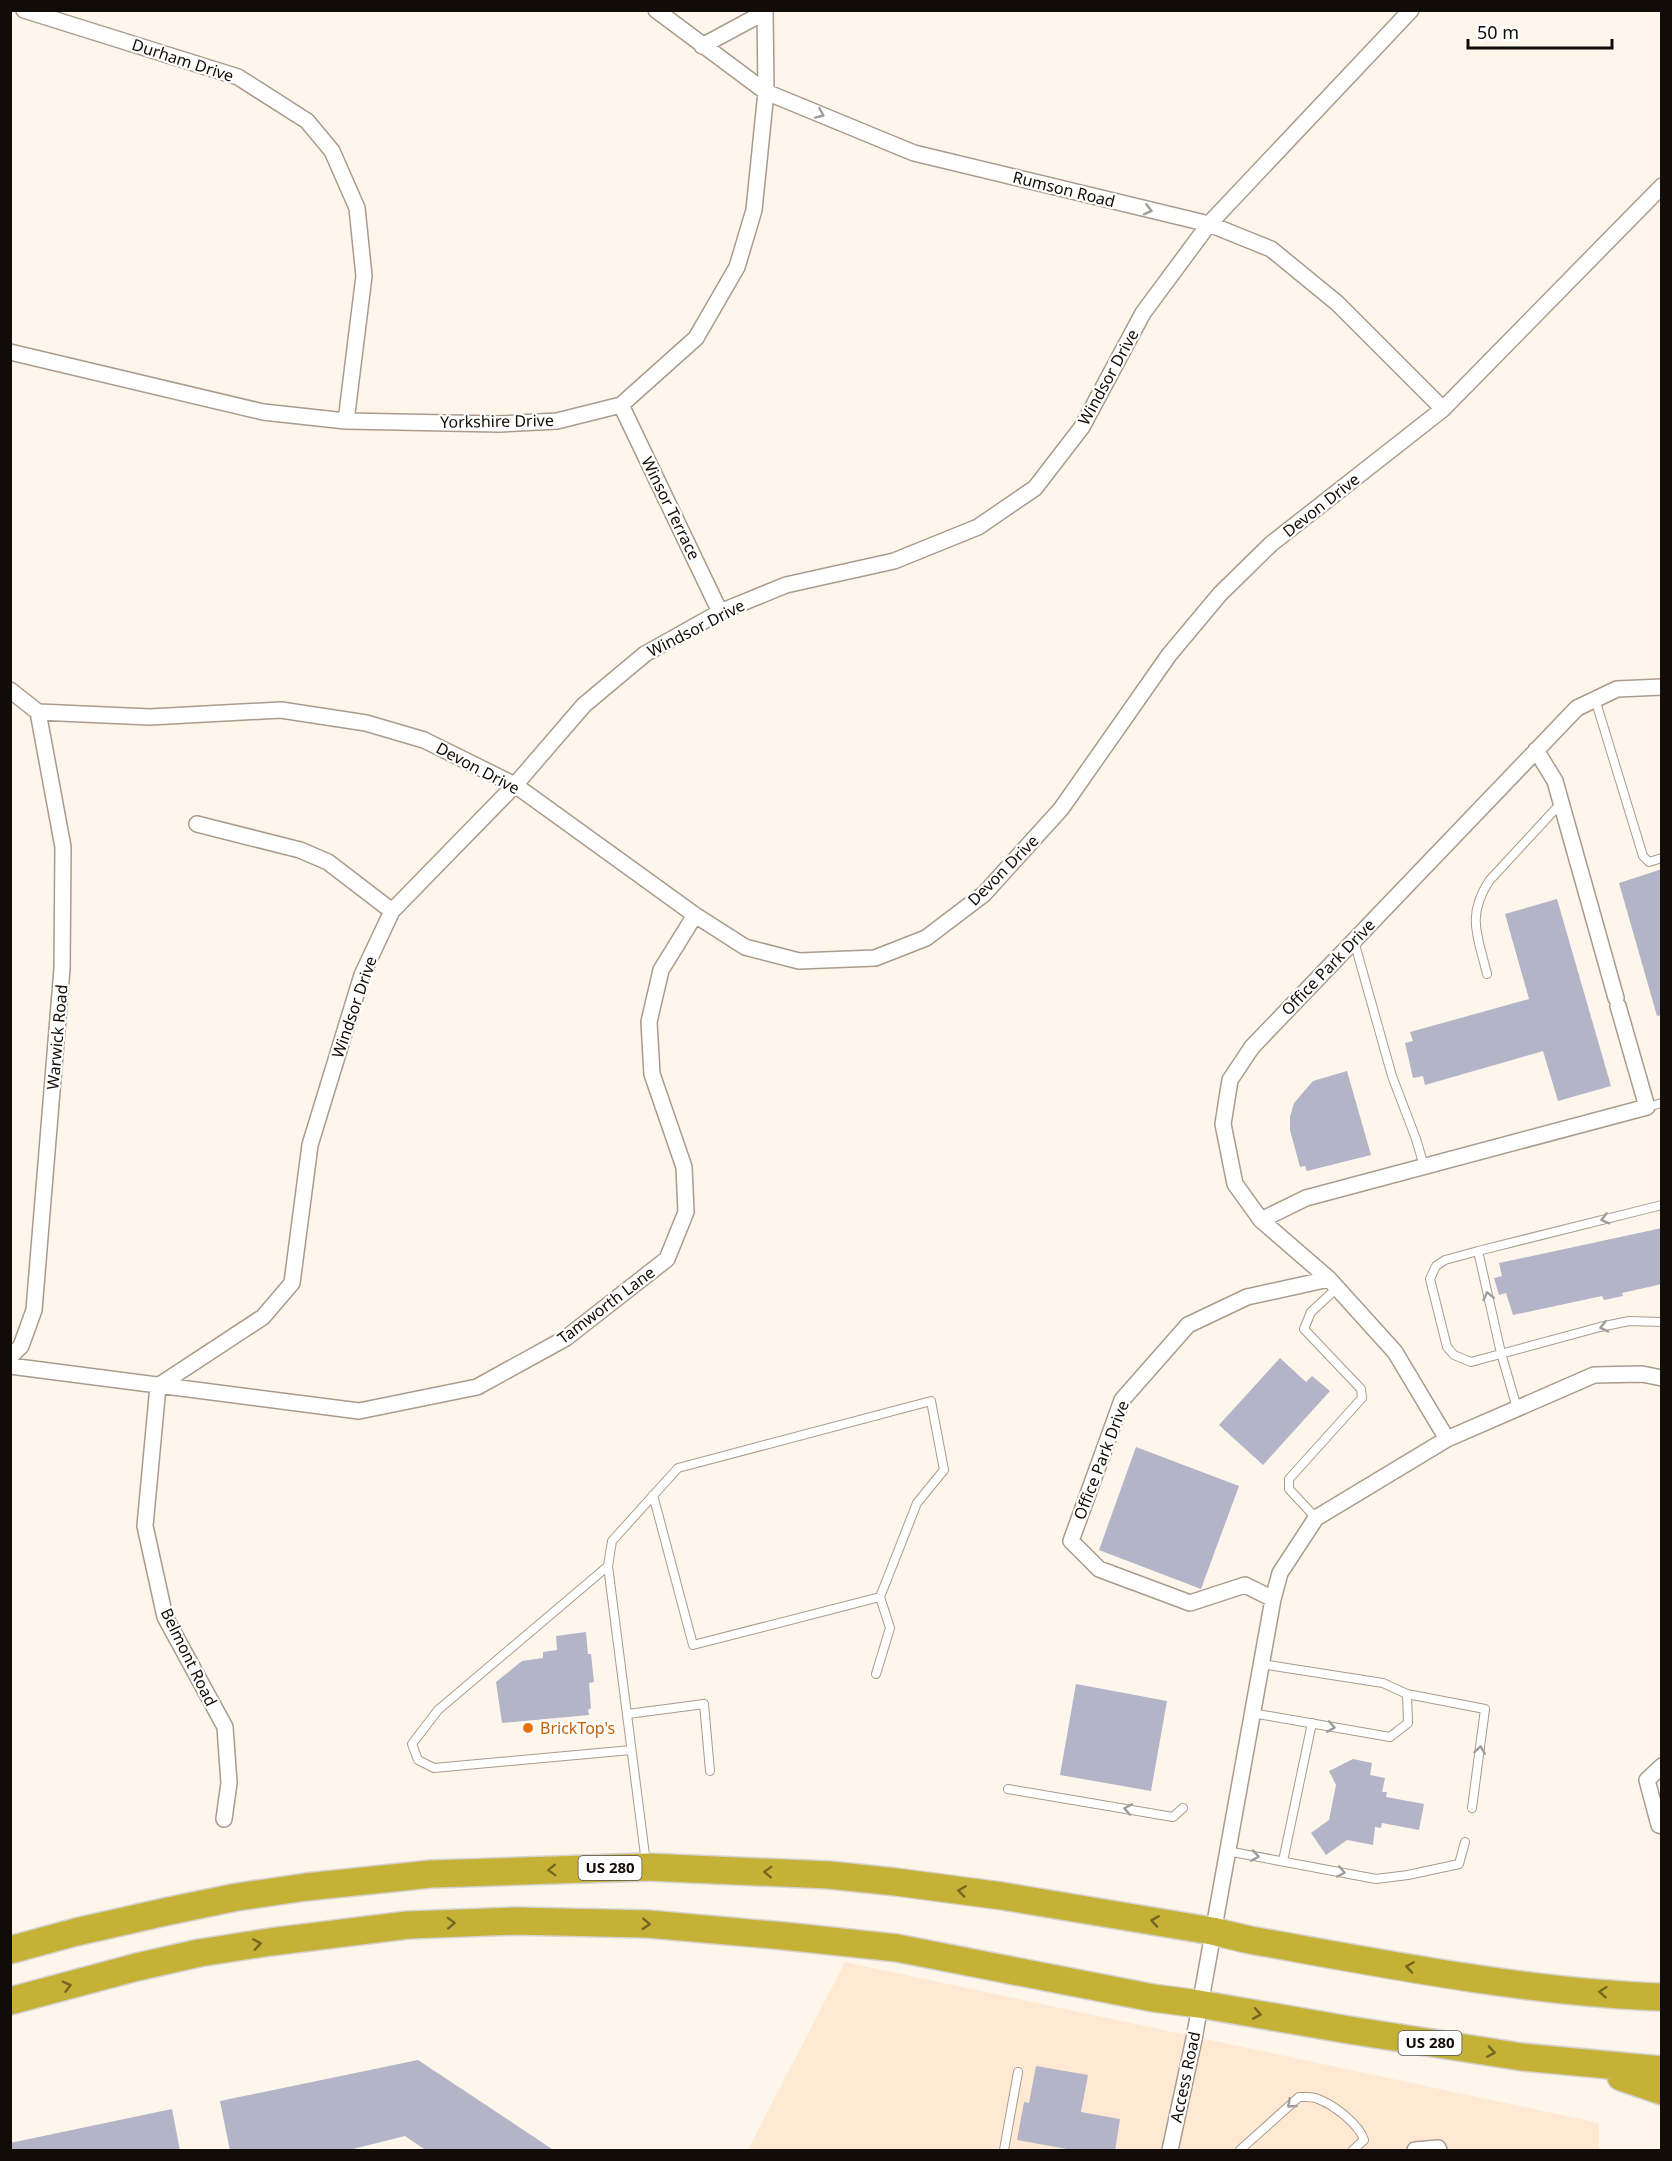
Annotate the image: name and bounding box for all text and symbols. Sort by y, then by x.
scale bar [1468,12,1612,50]
text: 50 m [1477,20,1519,44]
street label: Durham Drive [129,33,237,87]
one-way arrow [814,107,825,119]
street label: Rumson Road [1011,166,1117,212]
one-way arrow [1143,202,1153,215]
street label: Windsor Drive [1073,325,1143,429]
street label: Yorkshire Drive [440,409,554,433]
street label: Winsor Terrace [636,453,706,563]
street label: Devon Drive [1278,468,1364,542]
street label: Windsor Drive [644,594,748,662]
street label: Devon Drive [432,737,524,799]
street label: Devon Drive [963,830,1043,910]
street label: Office Park Drive [1276,914,1380,1020]
street label: Windsor Drive [326,953,382,1061]
street label: Warwick Road [41,983,73,1091]
one-way arrow [1600,1211,1610,1224]
street label: Tamworth Lane [553,1261,659,1349]
one-way arrow [1483,1291,1496,1301]
one-way arrow [1599,1319,1609,1332]
street label: Office Park Drive [1068,1397,1134,1523]
street label: Belmont Road [156,1604,222,1710]
place label: BrickTop's [540,1717,615,1739]
one-way arrow [1326,1720,1335,1732]
marker: BrickTop's [521,1721,535,1735]
one-way arrow [1473,1745,1485,1754]
one-way arrow [1124,1804,1133,1816]
one-way arrow [1250,1849,1260,1862]
road number: US 280 [578,1856,642,1880]
one-way arrow [548,1864,557,1876]
one-way arrow [1335,1865,1345,1878]
one-way arrow [764,1866,773,1879]
one-way arrow [957,1885,967,1897]
one-way arrow [1150,1916,1159,1928]
one-way arrow [447,1917,456,1929]
one-way arrow [641,1918,650,1931]
one-way arrow [253,1938,262,1950]
one-way arrow [1405,1961,1415,1974]
one-way arrow [61,1981,72,1993]
one-way arrow [1599,1986,1608,1999]
one-way arrow [1252,2007,1262,2020]
street label: Access Road [1165,2029,1205,2125]
road number: US 280 [1398,2031,1462,2055]
one-way arrow [1486,2046,1496,2058]
one-way arrow [1287,2097,1298,2108]

